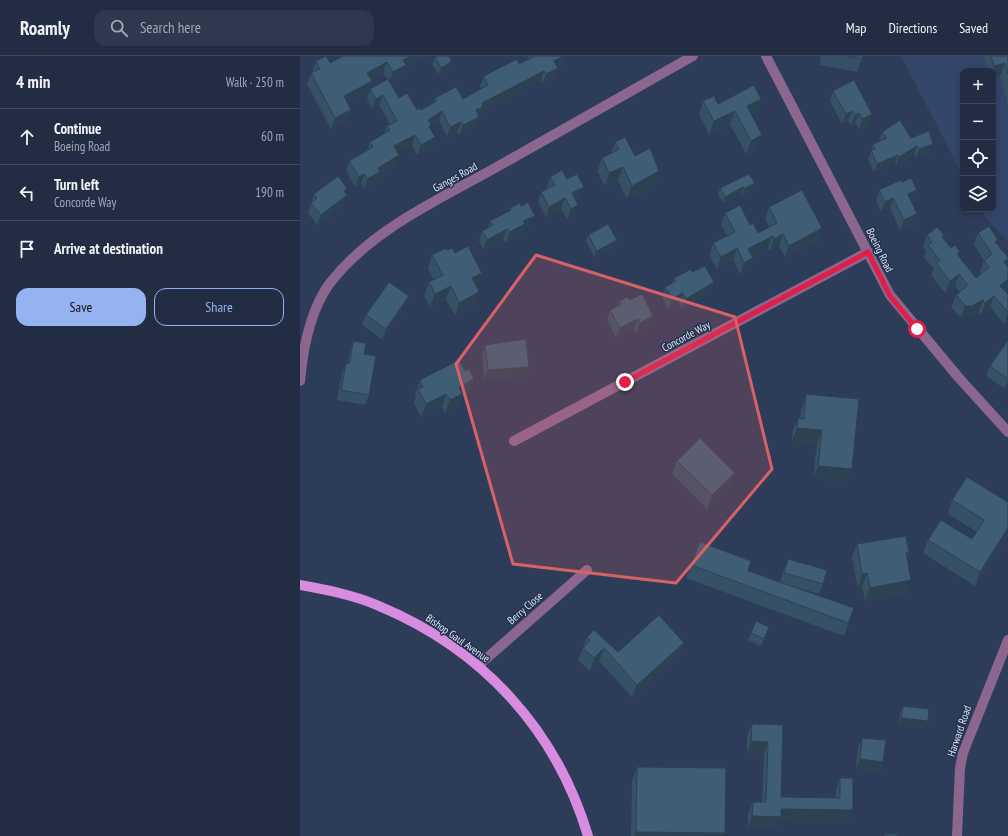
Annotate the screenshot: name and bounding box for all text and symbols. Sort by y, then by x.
search box [94,10,374,46]
text: Roamly [20,16,70,40]
icon: search [108,17,130,39]
text: Search here [140,18,201,37]
text: Map [846,19,866,37]
text: Directions [888,19,937,37]
text: Saved [959,19,988,37]
map controls [960,68,996,212]
button: + [960,68,996,104]
text: 4 min [16,71,50,93]
text: Walk · 250 m [226,74,284,91]
button: − [960,104,996,140]
text: Continue [54,119,101,138]
icon: ahead [16,126,38,148]
text: 60 m [261,128,284,145]
text: Boeing Road [54,138,110,155]
button: locate [960,140,996,176]
street label: Ganges Road [430,159,480,195]
text: Turn left [54,175,99,194]
button: layers [960,176,996,212]
icon: left [16,182,38,204]
text: 190 m [255,184,284,201]
text: Concorde Way [54,194,116,211]
street label: Boeing Road [863,226,897,275]
icon: arrive [16,238,38,260]
text: Arrive at destination [54,239,163,258]
button: Save [16,288,146,326]
button: Share [154,288,284,326]
street label: Concorde Way [659,317,713,355]
route start [908,320,926,338]
route end [616,373,634,391]
street label: Berry Close [504,588,546,627]
street label: Bishop Gaul Avenue [423,611,493,666]
street label: Harward Road [944,703,974,758]

